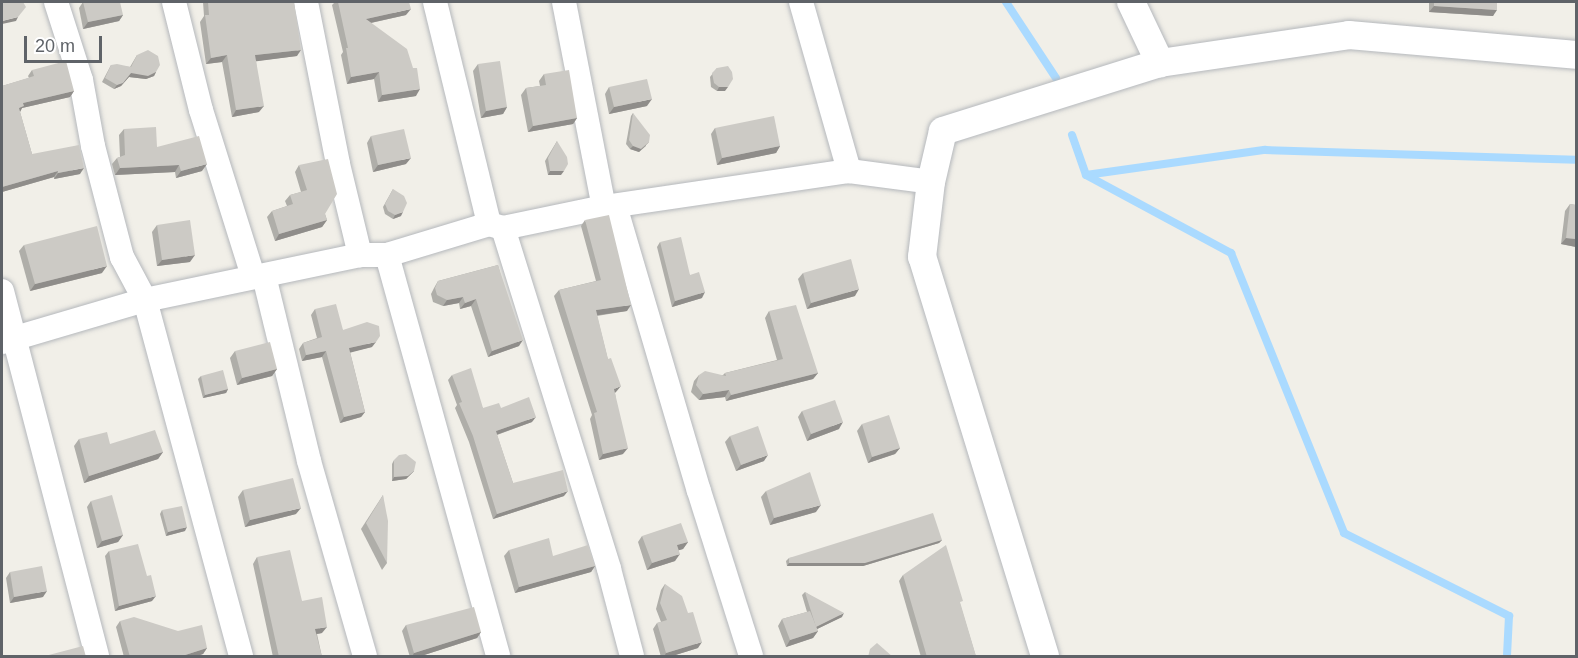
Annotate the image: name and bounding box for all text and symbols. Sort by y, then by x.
scale bar [27,24,105,62]
text: 20 m [35,36,75,56]

